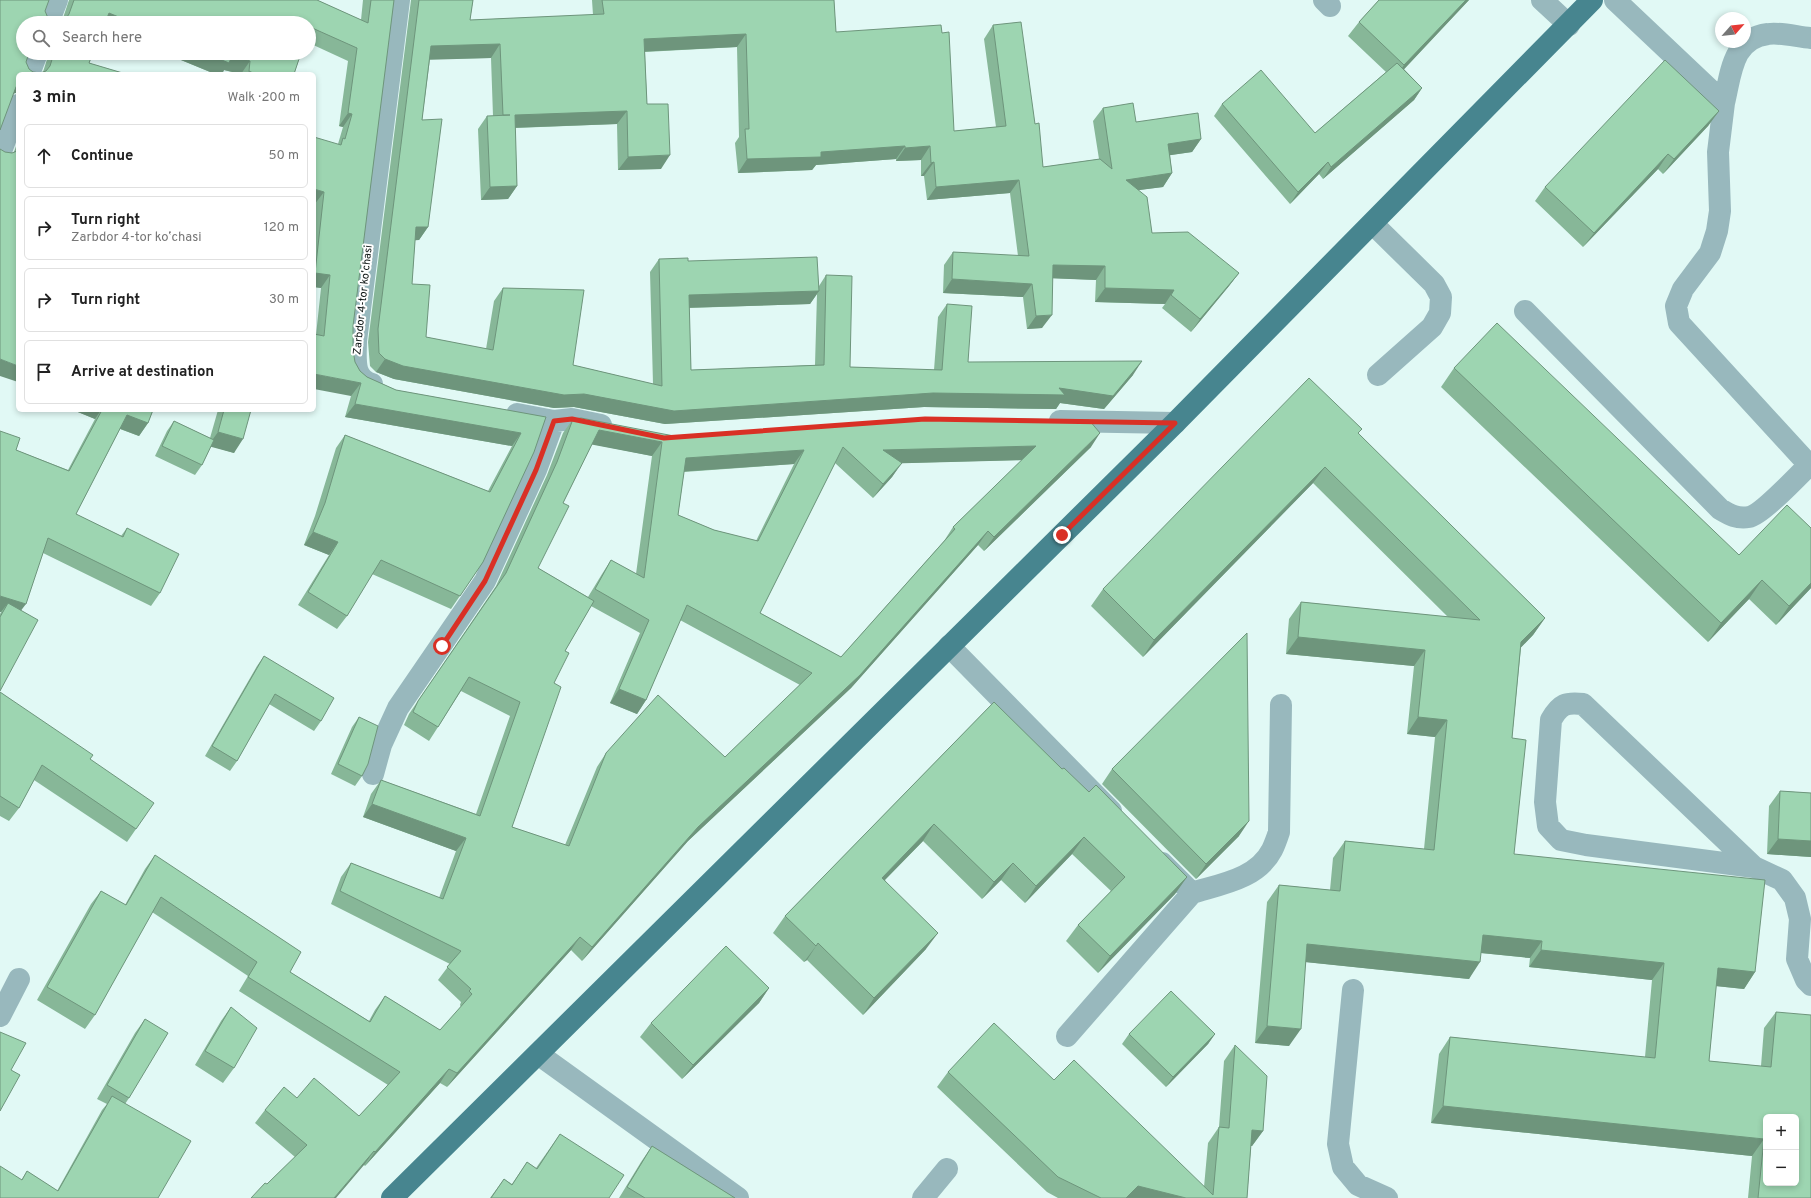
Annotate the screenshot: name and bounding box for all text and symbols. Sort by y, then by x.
north arrow [1715,12,1751,48]
search box [16,16,316,60]
icon: search [30,27,52,49]
text: Search here [62,29,142,48]
text: 3 min [32,87,76,109]
text: Walk · 200 m [228,90,300,106]
icon: ahead [33,145,55,167]
text: Continue [71,147,133,166]
text: 50 m [269,148,299,164]
text: Turn right [71,211,140,230]
icon: right [33,217,55,239]
text: 120 m [264,220,299,236]
text: Zarbdor 4-tor koʼchasi [71,230,202,246]
street label: Zarbdor 4-tor koʼchasi [350,244,376,356]
icon: right [33,289,55,311]
text: Turn right [71,291,140,310]
text: 30 m [269,292,299,308]
icon: arrive [33,361,55,383]
text: Arrive at destination [71,363,214,382]
route end [1053,526,1071,544]
route start [433,637,451,655]
map controls [1763,1114,1799,1186]
button: + [1763,1114,1799,1150]
button: − [1763,1150,1799,1186]

